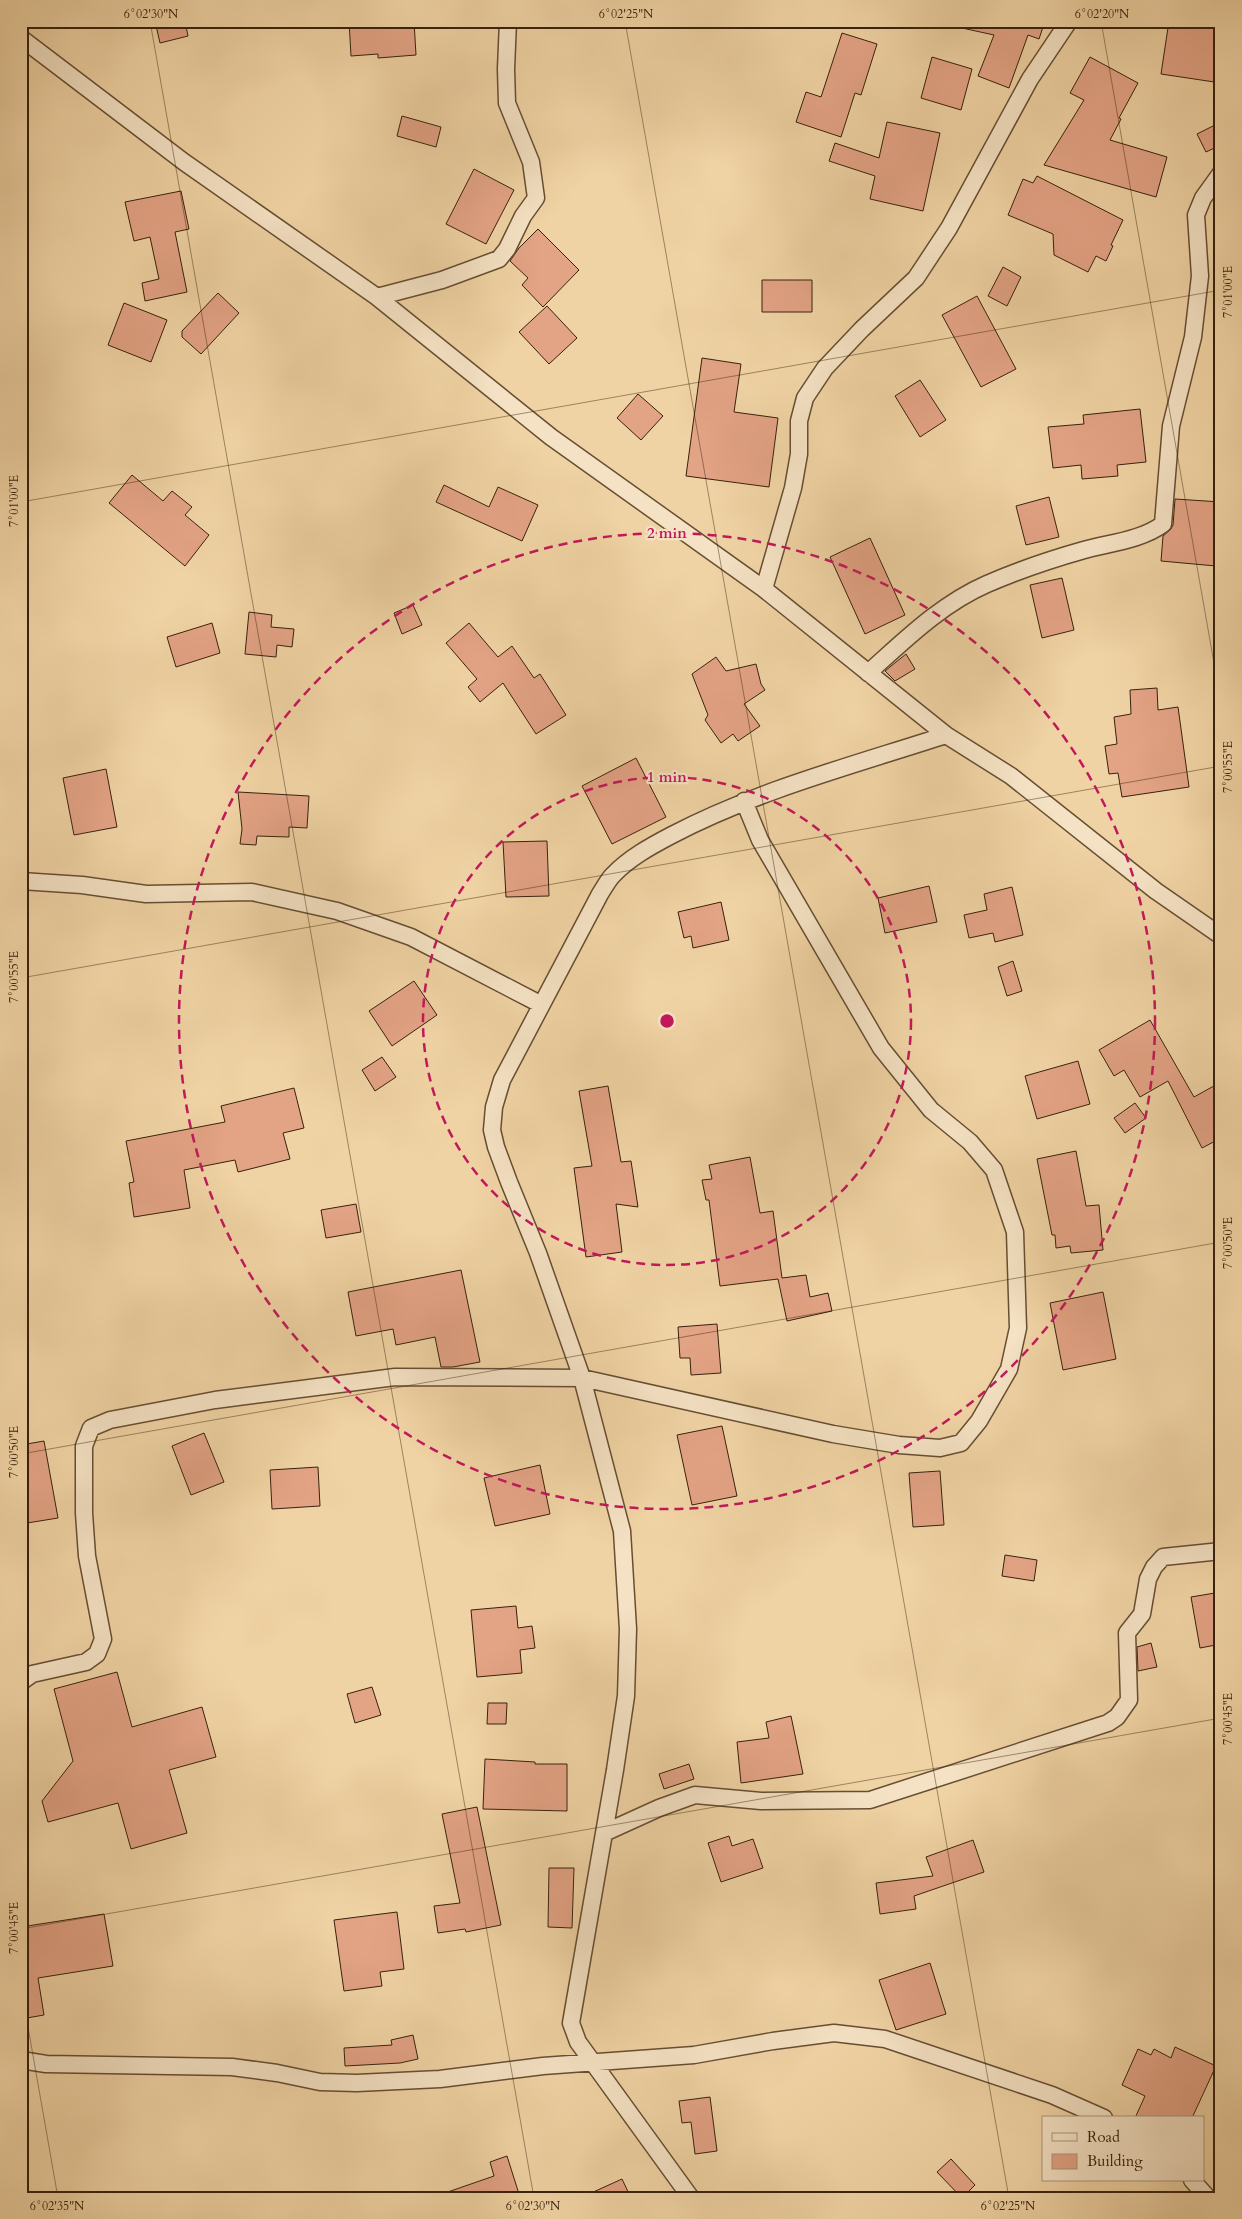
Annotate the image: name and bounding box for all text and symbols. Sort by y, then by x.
text: 6°02'30"N [124,6,179,22]
text: 6°02'25"N [599,6,654,22]
text: 6°02'20"N [1075,6,1130,22]
text: 7°01'00"E [1220,266,1236,318]
text: 7°01'00"E [6,475,22,527]
text: 2 min [647,523,687,543]
text: 7°00'55"E [1220,741,1236,793]
text: 1 min [647,767,687,787]
text: 7°00'55"E [6,951,22,1003]
centre of rings [658,1012,676,1030]
text: 7°00'50"E [1220,1217,1236,1269]
text: 7°00'50"E [6,1426,22,1478]
text: 7°00'45"E [1220,1693,1236,1745]
text: 7°00'45"E [6,1902,22,1954]
legend [1042,2116,1204,2182]
text: Road [1087,2127,1120,2147]
text: Building [1087,2151,1143,2171]
text: 6°02'35"N [30,2198,85,2214]
text: 6°02'30"N [506,2198,561,2214]
text: 6°02'25"N [981,2198,1036,2214]

